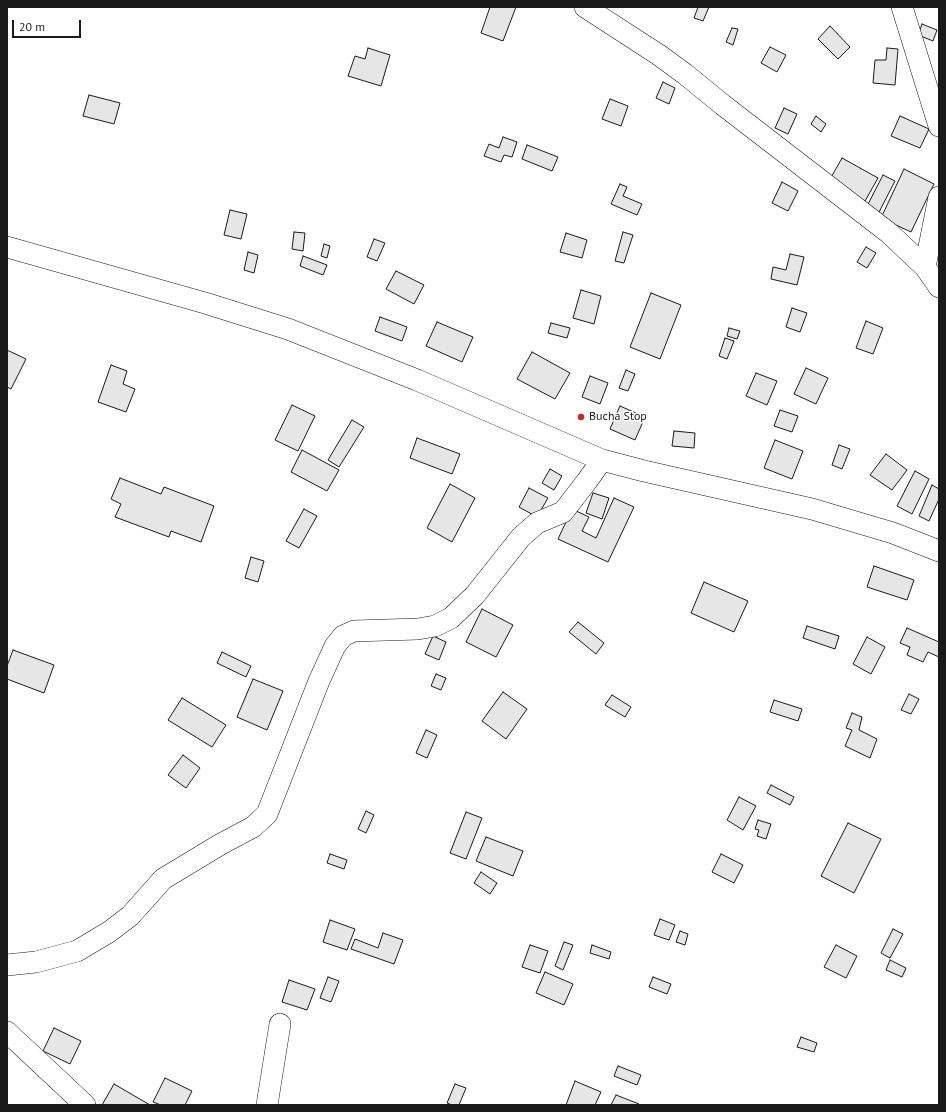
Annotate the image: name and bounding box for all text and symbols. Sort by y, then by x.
scale bar [14,12,83,38]
text: 20 m [19,19,45,34]
place label: Bucha Stop [589,410,647,424]
marker: Bucha Stop [576,412,586,422]

